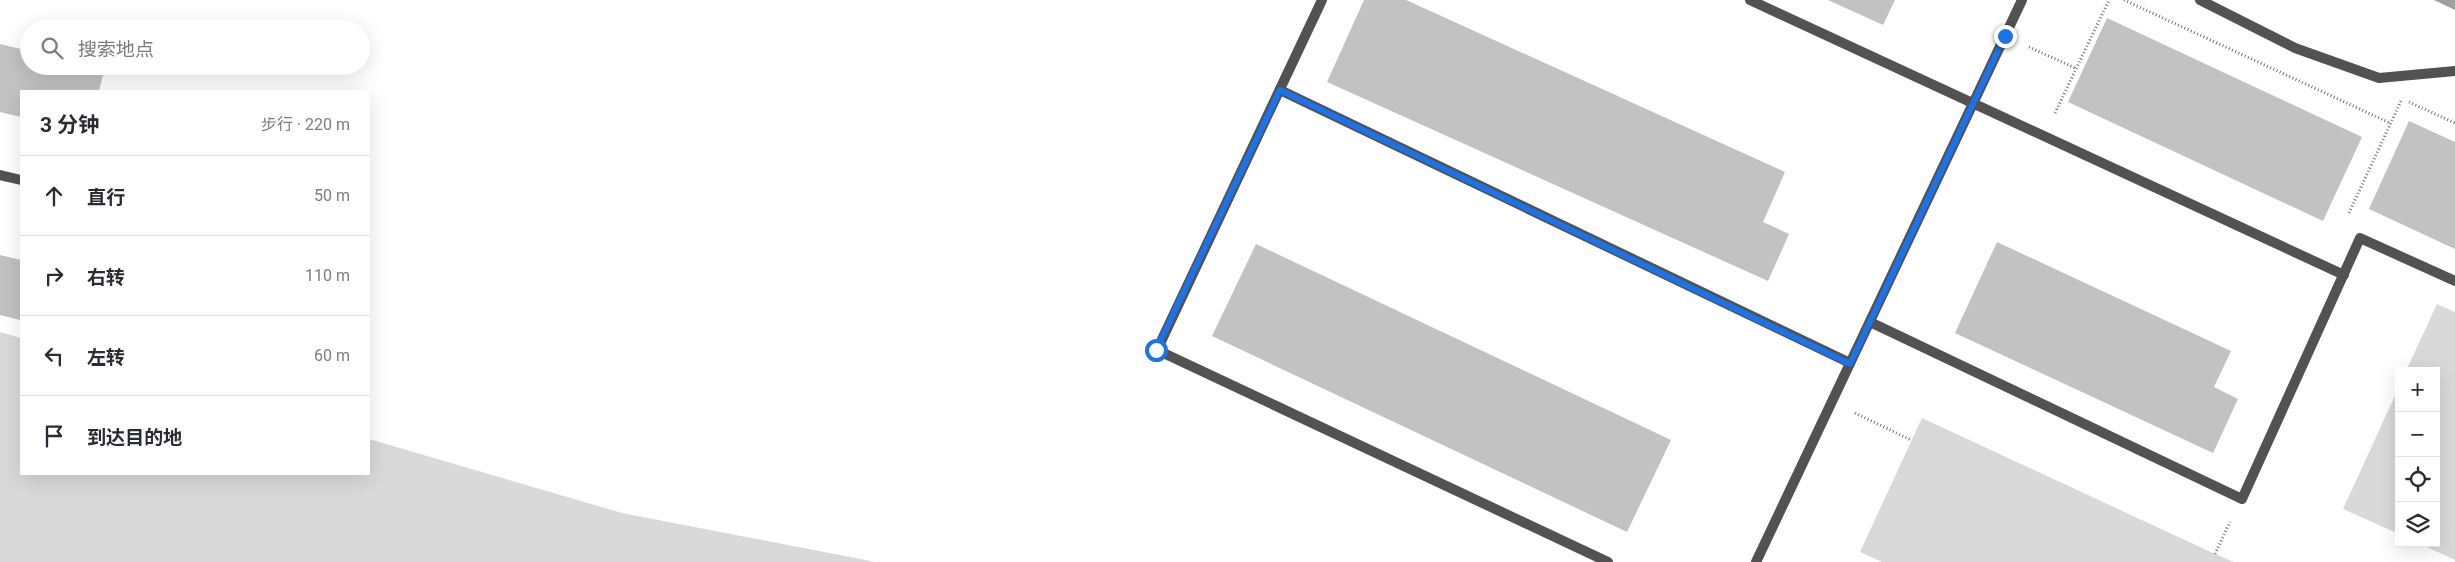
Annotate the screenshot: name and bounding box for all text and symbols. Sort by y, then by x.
search box [20,20,370,75]
route end [1994,25,2017,48]
icon: search [38,34,66,62]
text: 搜索地点 [78,38,154,61]
text: 3 分钟 [40,113,99,137]
text: 步行 · 220 m [261,115,350,134]
icon: ahead [40,182,68,210]
text: 直行 [87,186,125,209]
text: 50 m [314,186,350,205]
icon: right [40,262,68,290]
text: 右转 [87,266,125,289]
text: 110 m [305,266,350,285]
route start [1145,339,1168,362]
icon: left [40,342,68,370]
text: 左转 [87,346,125,369]
text: 60 m [314,346,350,365]
map controls [2395,367,2440,547]
button: + [2395,367,2440,412]
button: − [2395,412,2440,457]
icon: arrive [40,422,68,450]
text: 到达目的地 [87,426,182,449]
button: locate [2395,457,2440,502]
button: layers [2395,502,2440,547]

